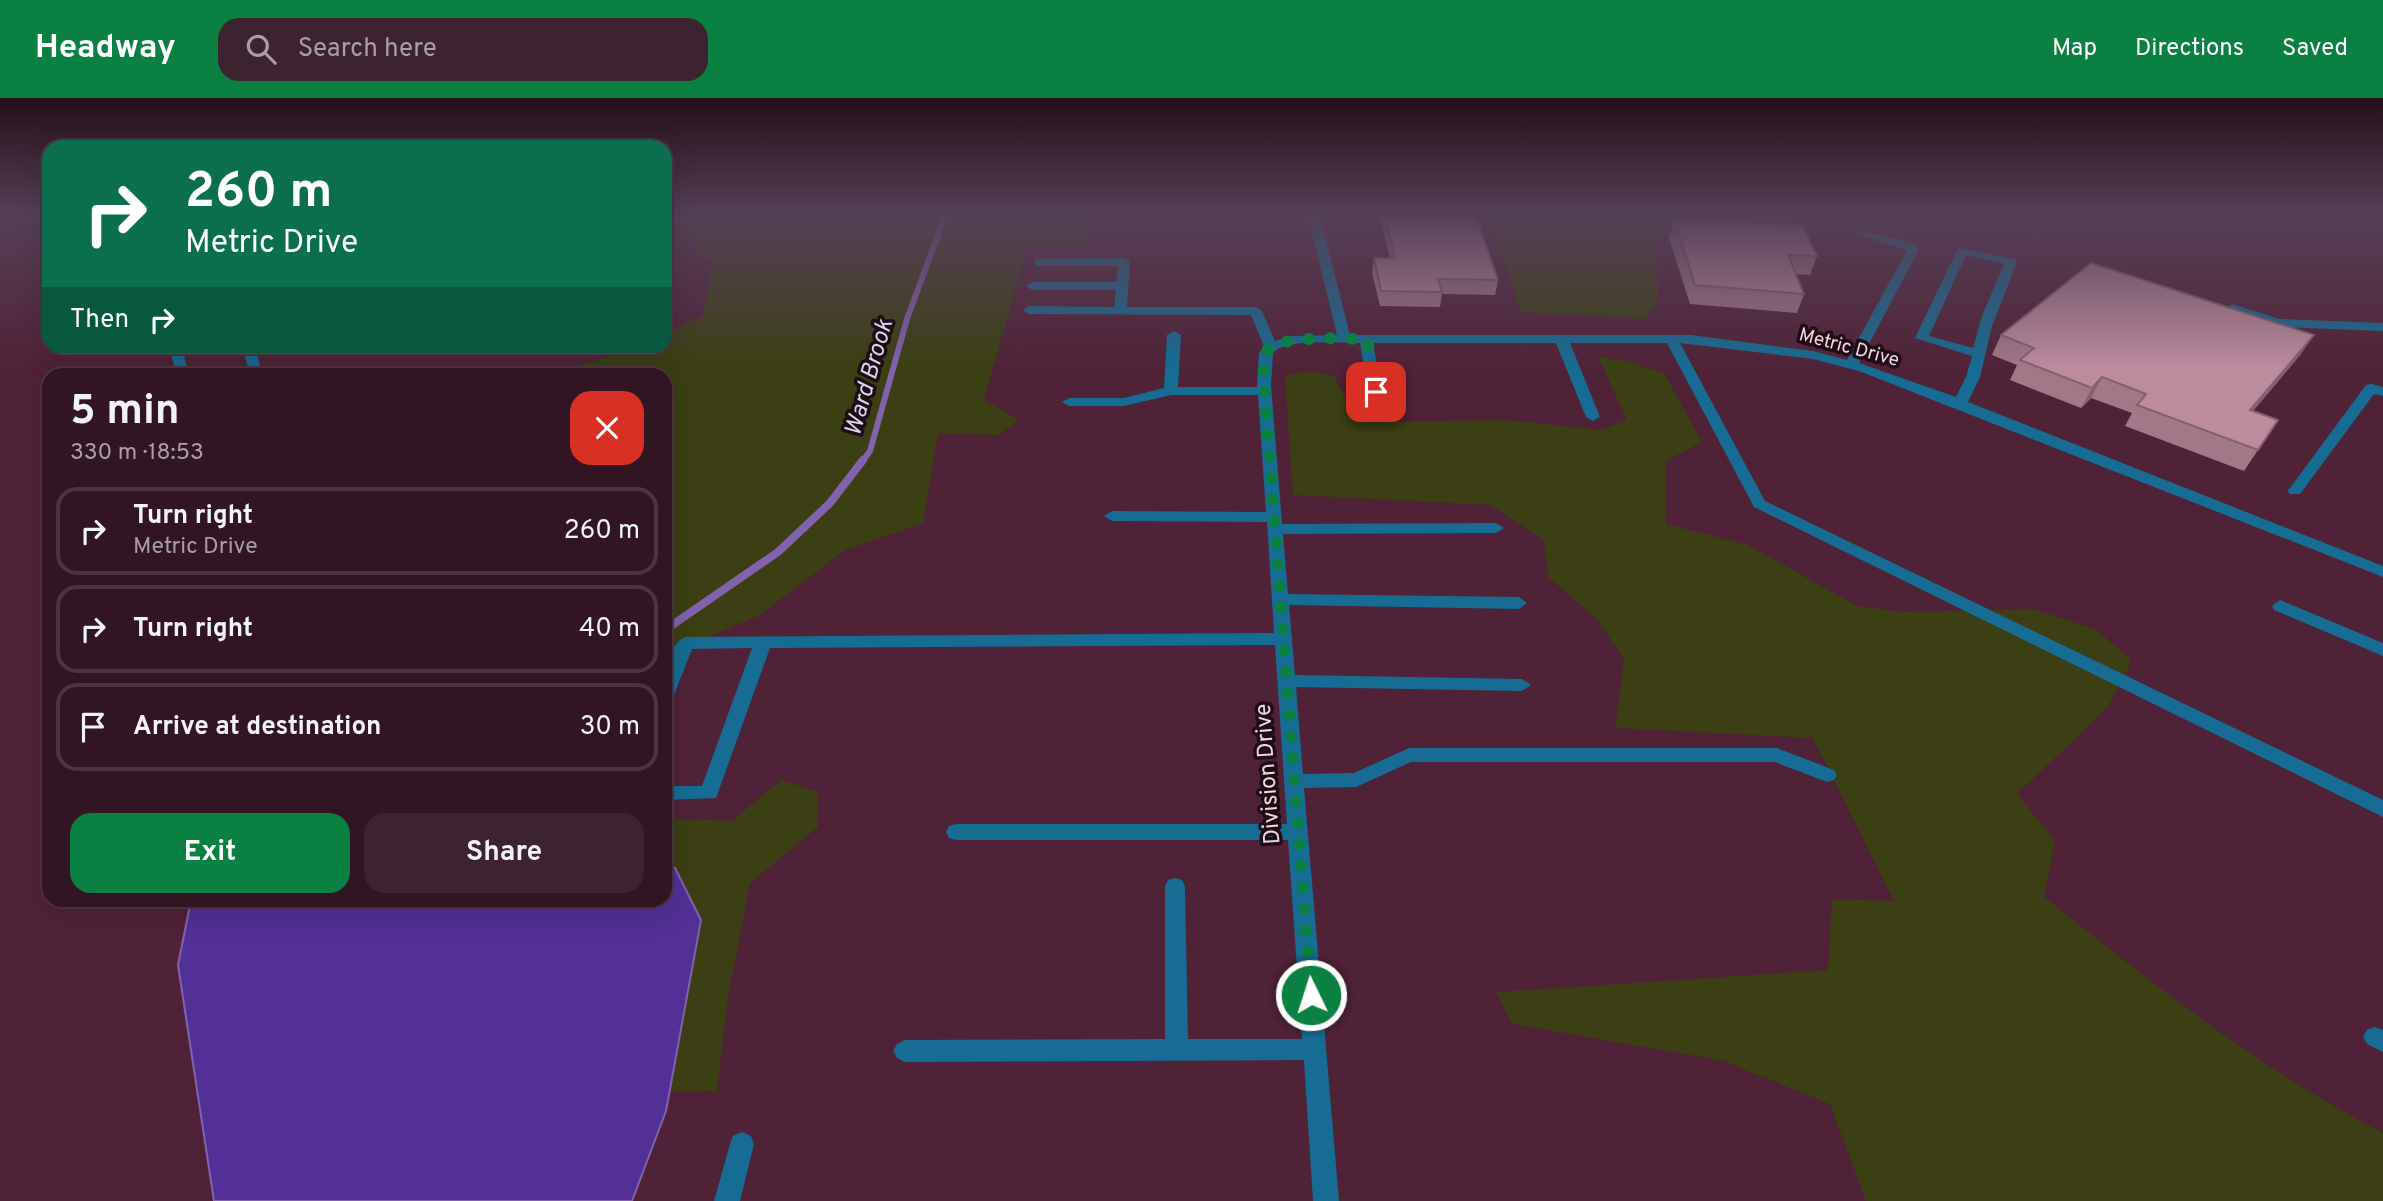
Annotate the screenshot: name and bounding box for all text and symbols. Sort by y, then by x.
search box [218,18,708,81]
text: Headway [35,28,176,70]
icon: search [242,30,280,68]
text: Search here [298,33,437,66]
text: Map [2052,34,2097,64]
text: Directions [2135,34,2244,64]
text: Saved [2282,34,2348,64]
text: 260 m [185,163,332,225]
icon: right [70,168,161,259]
text: Metric Drive [185,224,358,264]
icon: right [143,301,181,339]
text: Then [70,304,129,337]
water label: Ward Brook [839,315,901,440]
street label: Metric Drive [1796,323,1902,373]
pin [1346,362,1406,422]
icon: arrive [1357,373,1395,411]
text: 5 min [70,386,180,439]
button: close [570,391,644,465]
text: 330 m · 18:53 [70,439,204,468]
text: Turn right [133,500,253,533]
icon: right [74,512,112,550]
text: 260 m [564,515,640,548]
text: Metric Drive [133,533,258,562]
icon: right [74,610,112,648]
text: Turn right [133,613,253,646]
text: 40 m [579,613,640,646]
street label: Division Drive [1250,702,1288,846]
icon: arrive [74,708,112,746]
text: Arrive at destination [133,711,381,744]
text: 30 m [580,711,640,744]
button: Exit [70,813,350,893]
button: Share [364,813,644,893]
position arrow [1274,958,1348,1032]

